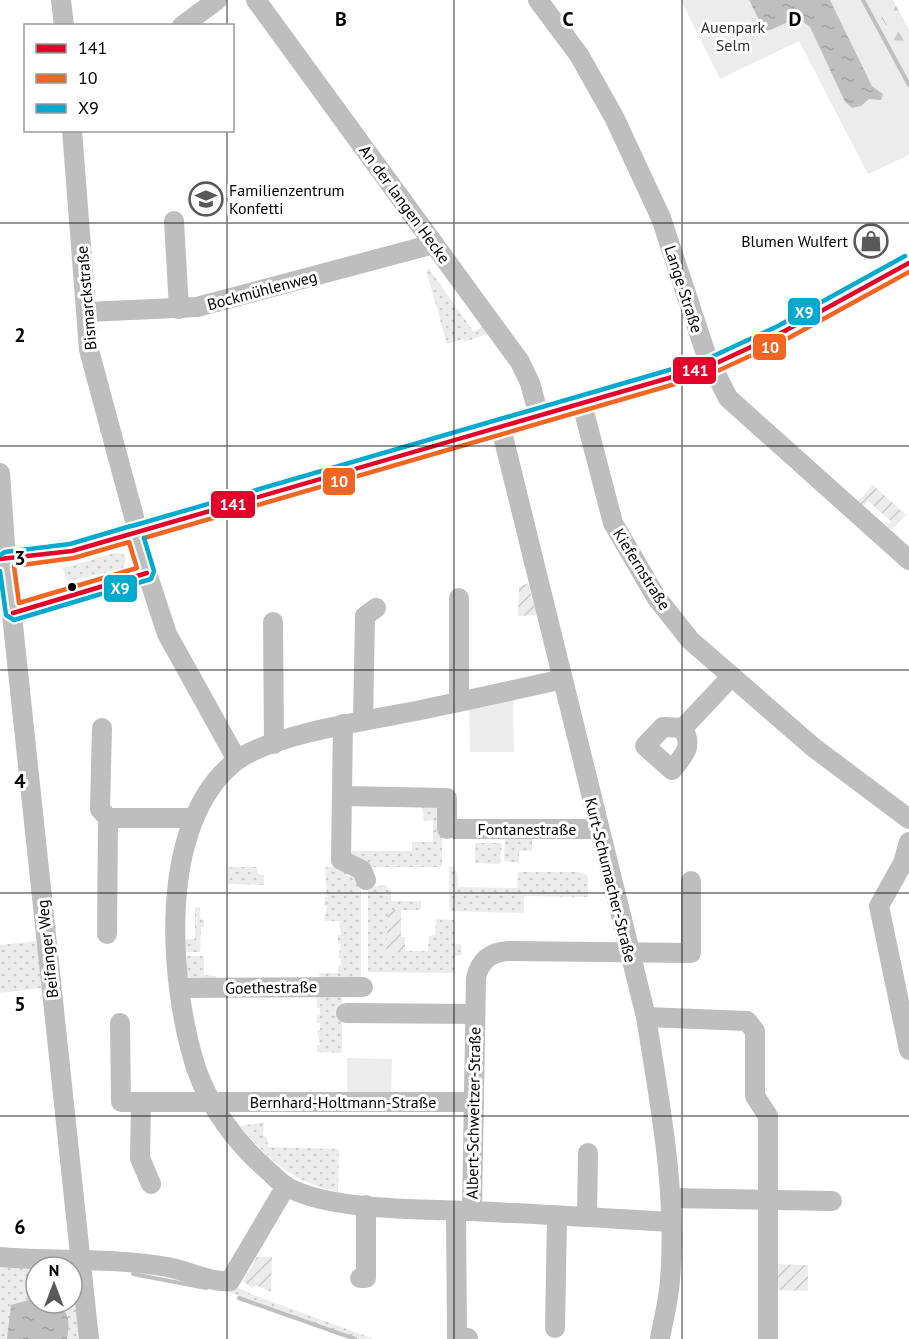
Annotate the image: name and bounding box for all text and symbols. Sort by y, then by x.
text: B [335,6,347,32]
text: C [562,6,574,32]
text: D [789,6,802,32]
park label: Auenpark Selm [701,17,766,55]
legend [24,24,234,132]
text: 141 [78,36,107,59]
text: 10 [78,66,98,89]
text: X9 [78,96,99,119]
street label: An der langen Hecke [355,141,455,267]
place label: Familienzentrum Konfetti [229,180,345,218]
school or university icon: Familienzentrum Konfetti [188,181,224,217]
shop icon: Blumen Wulfert [853,223,889,259]
place label: Blumen Wulfert [741,231,849,251]
street label: Lange Straße [661,243,707,335]
street label: Bismarckstraße [71,245,101,351]
street label: Bockmühlenweg [205,266,319,314]
line badge: X9 [787,297,821,326]
text: X9 [794,302,814,322]
text: 2 [14,322,26,348]
line badge: 10 [752,333,787,361]
text: 10 [761,337,779,357]
line badge: 141 [672,356,717,385]
text: 141 [681,360,709,380]
line badge: 10 [322,467,356,496]
text: 10 [330,471,348,491]
line badge: 141 [210,490,256,519]
text: 141 [219,494,247,514]
street label: Kiefernstraße [609,524,675,614]
text: 3 [14,545,26,571]
line badge: X9 [103,574,138,603]
text: X9 [110,578,130,598]
unlabelled marker [66,581,78,593]
text: 4 [14,768,26,794]
street label: Kurt-Schumacher-Straße [581,796,641,964]
street label: Fontanestraße [478,819,576,839]
street label: Beifanger Weg [32,899,62,999]
street label: Goethestraße [225,976,317,998]
text: 5 [14,991,26,1017]
street label: Albert-Schweitzer-Straße [461,1027,485,1199]
street label: Bernhard-Holtmann-Straße [250,1092,436,1112]
text: 6 [14,1214,26,1240]
north arrow [24,1255,84,1315]
text: N [49,1260,59,1280]

